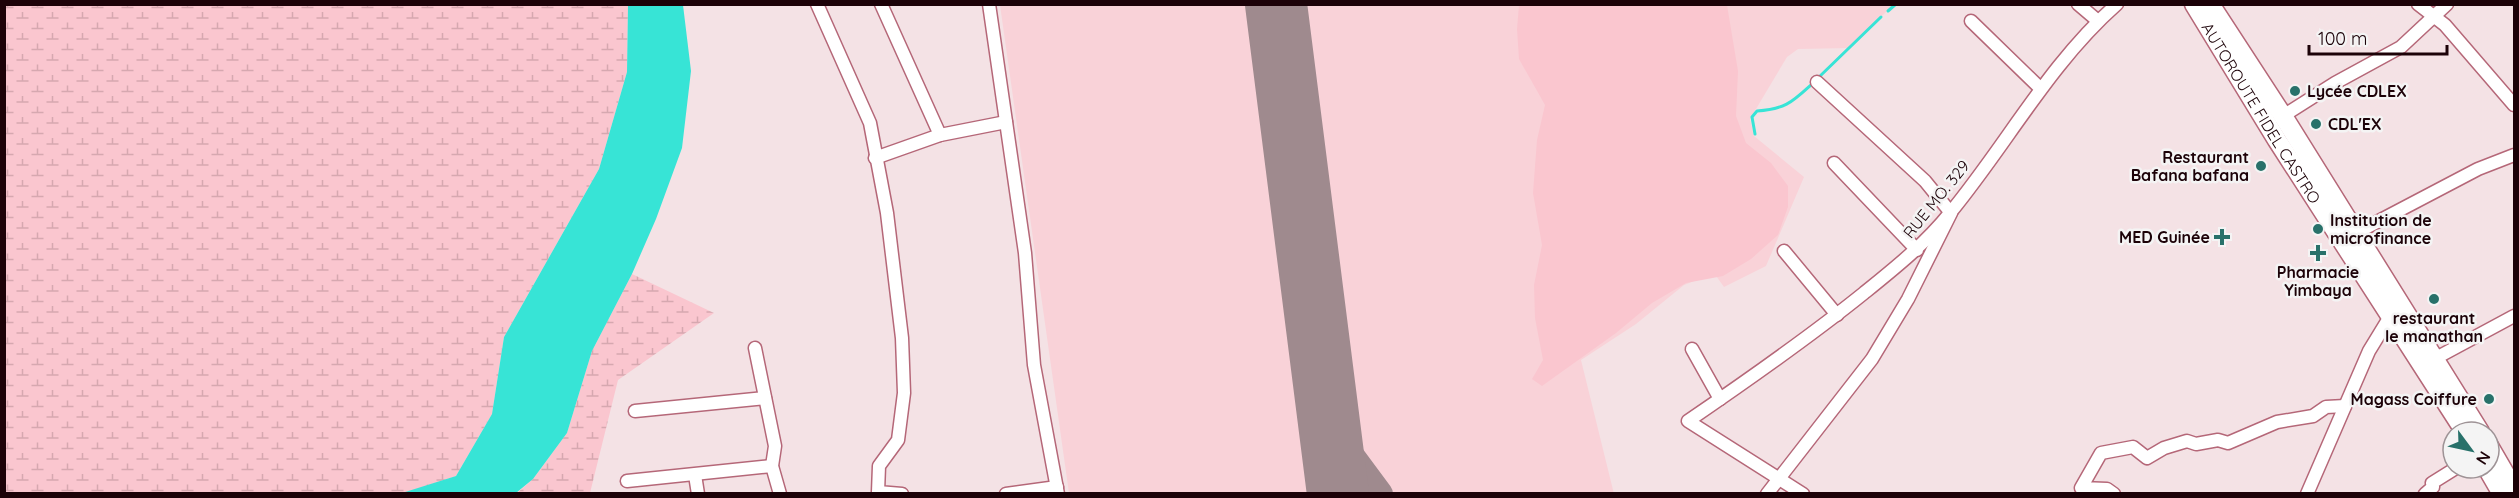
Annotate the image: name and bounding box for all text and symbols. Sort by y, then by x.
scale bar [2309,18,2447,56]
street label: AUTOROUTE FIDEL CASTRO [2198,19,2325,207]
text: 100 m [2318,27,2367,50]
place label: Lycée CDLEX [2307,81,2407,101]
marker: Lycée CDLEX [2288,84,2302,98]
place label: CDL'EX [2328,114,2382,134]
marker: CDL'EX [2309,117,2323,131]
place label: Restaurant Bafana bafana [2131,147,2249,185]
street label: RUE MO. 329 [1899,156,1974,242]
marker: Restaurant Bafana bafana [2254,159,2268,173]
place label: Institution de microfinance [2330,210,2432,248]
marker: Institution de microfinance [2311,222,2325,236]
place label: MED Guinée [2119,227,2210,247]
marker: MED Guinée [2215,230,2229,244]
marker: Pharmacie Yimbaya [2311,246,2325,260]
place label: Pharmacie Yimbaya [2277,262,2359,300]
marker: restaurant le manathan [2427,292,2441,306]
place label: restaurant le manathan [2385,308,2483,346]
place label: Magass Coiffure [2351,389,2477,409]
marker: Magass Coiffure [2482,392,2496,406]
north arrow [2441,420,2501,480]
text: N [2472,448,2495,469]

